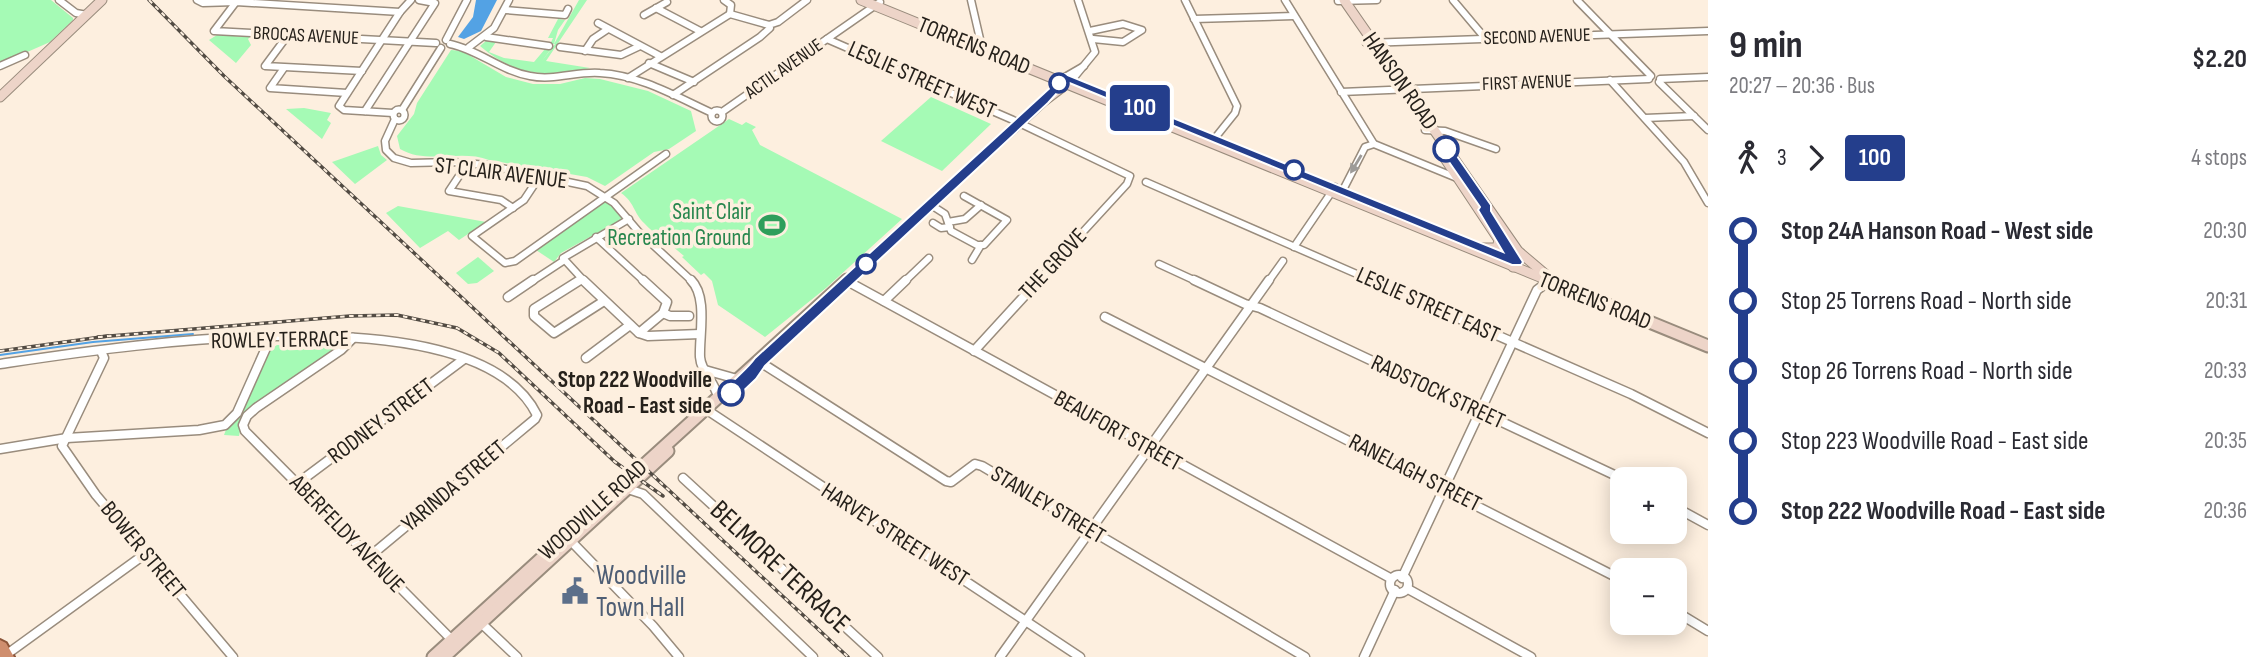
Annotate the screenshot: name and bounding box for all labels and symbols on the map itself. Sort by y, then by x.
street label: TORRENS ROAD [914,11,1034,81]
street label: BROCAS AVENUE [253,22,359,50]
street label: SECOND AVENUE [1483,24,1591,50]
street label: HANSON ROAD [1356,27,1444,135]
street label: ACTIL AVENUE [740,34,827,105]
street label: LESLIE STREET WEST [844,35,1000,125]
street label: FIRST AVENUE [1482,70,1572,96]
unlabelled marker [1049,73,1069,93]
line badge: 100 [1100,85,1180,131]
unlabelled marker [1433,136,1459,162]
street label: ST CLAIR AVENUE [433,151,569,195]
one-way arrow [1349,154,1362,173]
unlabelled marker [1284,160,1304,180]
place label: Saint Clair Recreation Ground [607,198,751,252]
sports icon: Saint Clair Recreation Ground [757,210,787,240]
street label: THE GROVE [1013,223,1093,305]
unlabelled marker [856,254,876,274]
street label: LESLIE STREET EAST [1352,261,1504,349]
street label: TORRENS ROAD [1535,266,1655,336]
street label: ROWLEY TERRACE [211,325,349,355]
street label: RADSTOCK STREET [1367,349,1509,435]
place label: Stop 222 Woodville Road - East side [558,366,712,420]
street label: RODNEY STREET [322,372,440,470]
marker: Stop 222 Woodville Road - East side [718,380,744,406]
street label: BEAUFORT STREET [1049,384,1187,478]
street label: RANELAGH STREET [1344,428,1486,518]
street label: YARINDA STREET [396,434,512,538]
street label: WOODVILLE ROAD [533,454,653,566]
street label: STANLEY STREET [986,460,1110,550]
street label: ABERFELDY AVENUE [283,469,410,599]
street label: HARVEY STREET WEST [816,477,974,593]
street label: BELMORE TERRACE [703,494,857,640]
street label: BOWER STREET [94,496,192,604]
place label: Woodville Town Hall [596,559,686,624]
public building icon: Woodville Town Hall [560,576,590,606]

